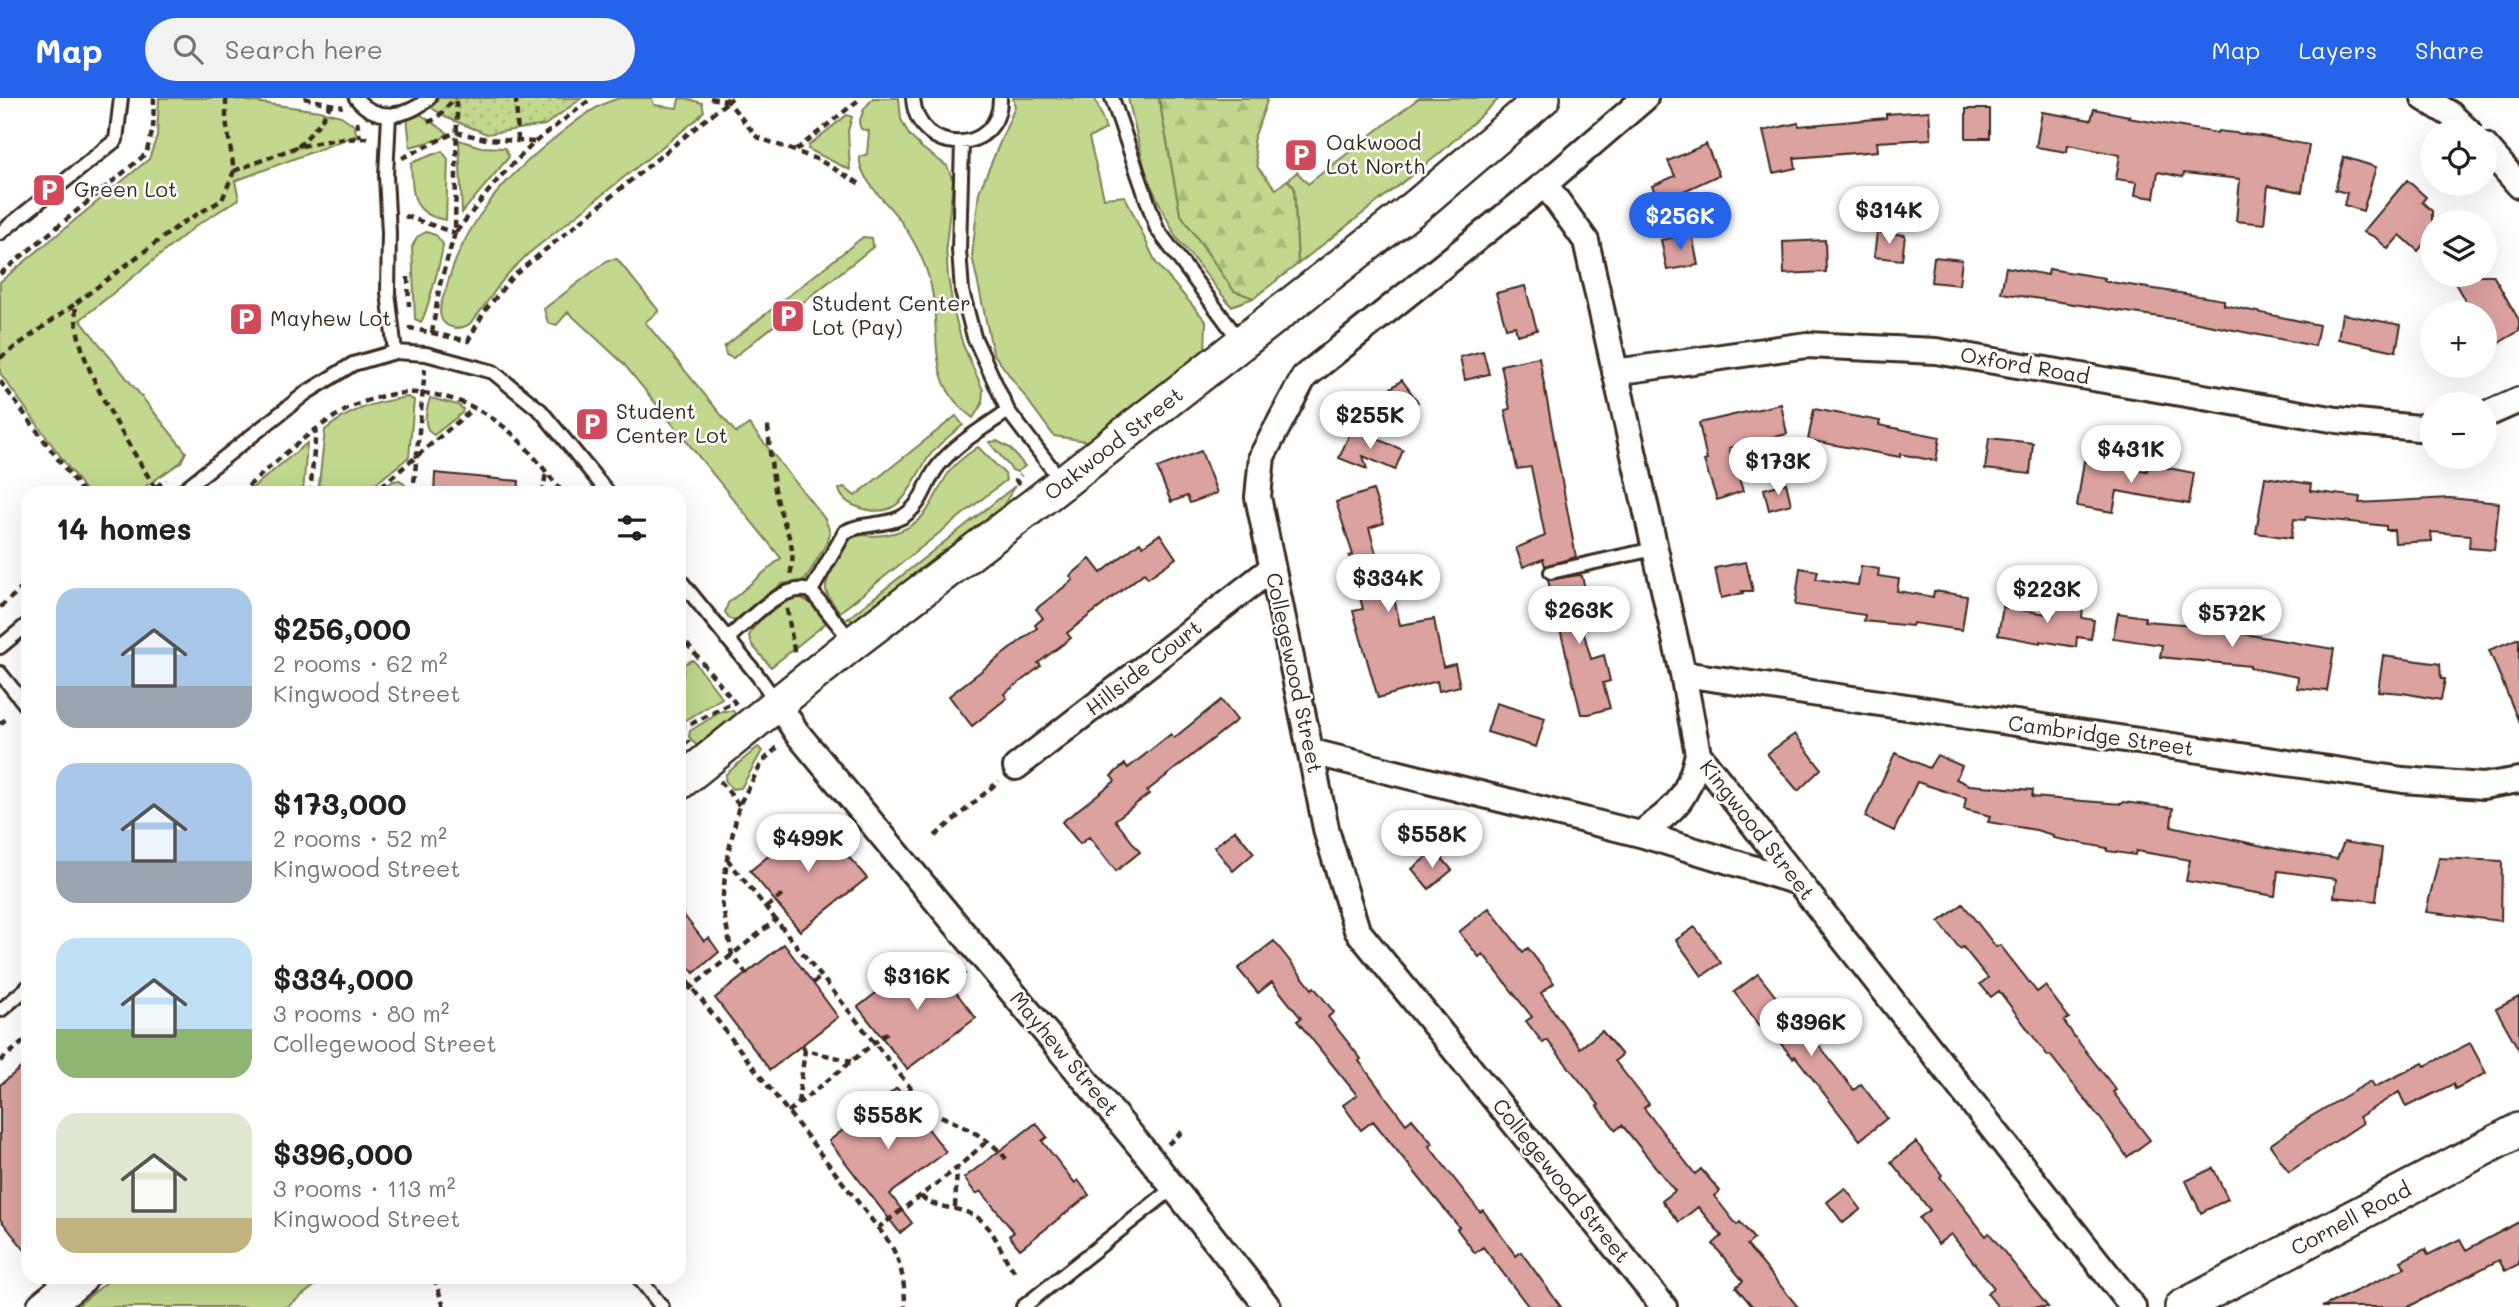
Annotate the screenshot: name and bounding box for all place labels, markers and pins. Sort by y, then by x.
place label: Oakwood Lot North [1326,128,1425,179]
parking icon: Oakwood Lot North [1282,136,1320,174]
parking icon: Green Lot [30,171,68,209]
place label: Green Lot [74,175,177,202]
pin: $314K [1840,186,1938,246]
pin: $256K [1631,192,1729,252]
place label: Student Center Lot (Pay) [812,289,971,340]
parking icon: Student Center Lot (Pay) [769,297,807,335]
parking icon: Mayhew Lot [227,300,265,338]
place label: Mayhew Lot [270,304,391,331]
pin: $255K [1321,392,1419,451]
place label: Student Center Lot [616,397,728,448]
parking icon: Student Center Lot [573,405,611,443]
pin: $431K [2082,426,2180,485]
pin: $173K [1729,438,1827,497]
pin: $334K [1339,554,1437,614]
pin: $223K [1998,566,2096,625]
pin: $263K [1530,587,1628,646]
pin: $572K [2183,589,2281,649]
pin: $558K [1383,810,1481,870]
pin: $499K [759,814,857,874]
pin: $316K [868,953,966,1012]
pin: $396K [1762,998,1860,1058]
pin: $558K [839,1091,937,1151]

